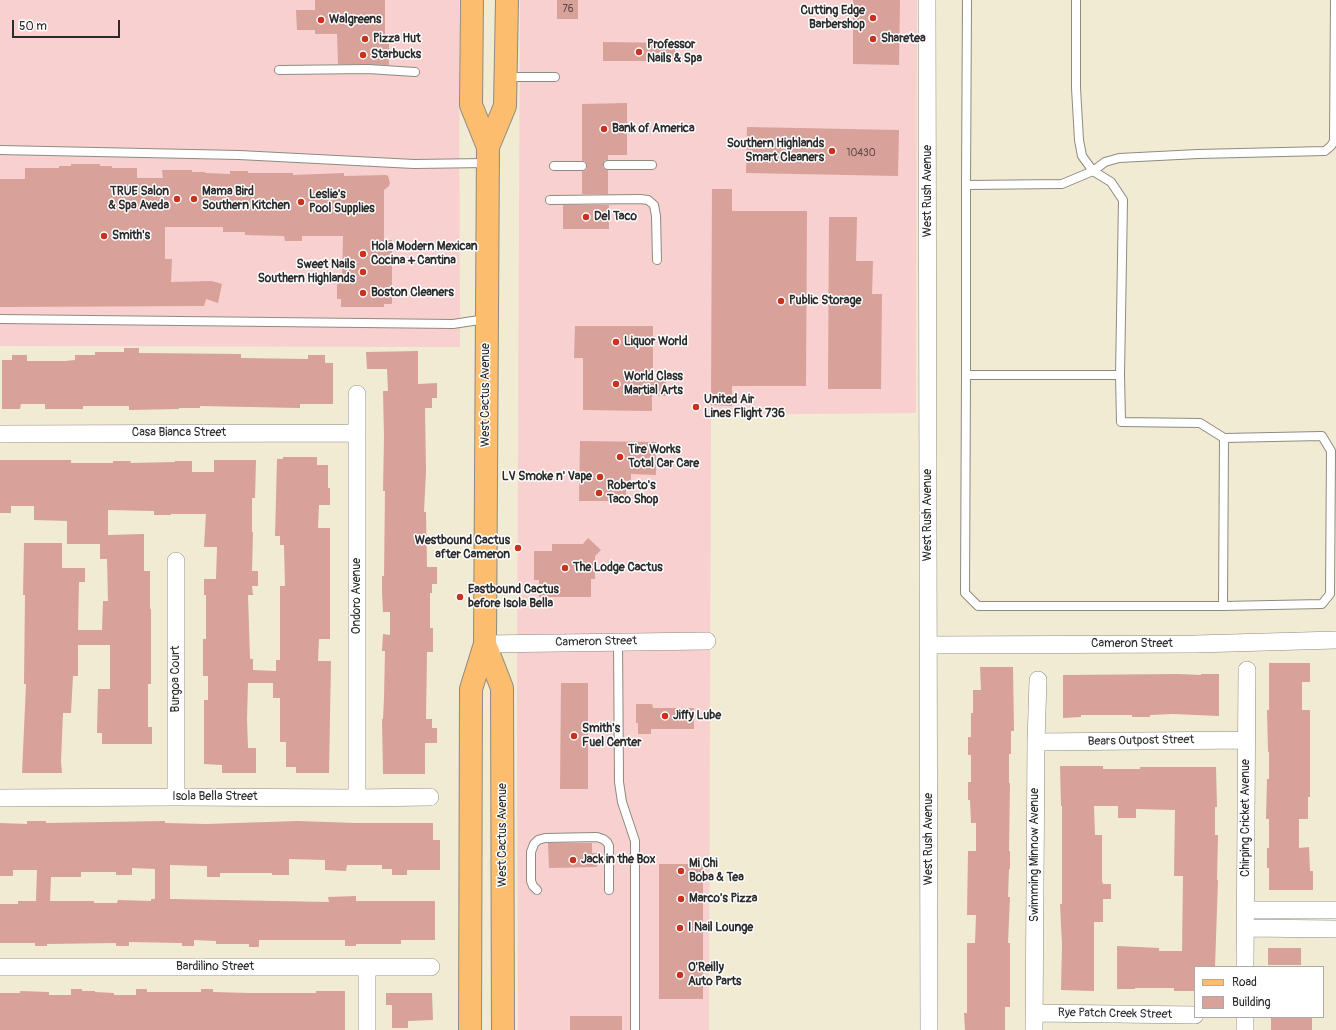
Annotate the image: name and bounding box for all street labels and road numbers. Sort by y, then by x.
street label: West Rush Avenue [921,145,935,237]
street label: West Cactus Avenue [479,343,493,447]
street label: Casa Bianca Street [132,426,226,440]
street label: West Rush Avenue [921,469,935,561]
street label: Ondoro Avenue [350,558,364,634]
street label: Cameron Street [555,634,637,650]
street label: Cameron Street [1091,637,1173,651]
street label: Burgoa Court [169,646,183,712]
street label: Bears Outpost Street [1088,733,1194,749]
street label: Chirping Cricket Avenue [1239,759,1253,877]
street label: West Cactus Avenue [496,783,510,887]
street label: Swimming Minnow Avenue [1028,788,1042,922]
street label: Isola Bella Street [172,790,258,804]
street label: West Rush Avenue [922,793,936,885]
street label: Bardilino Street [176,960,254,974]
street label: Rye Patch Creek Street [1058,1006,1172,1022]

